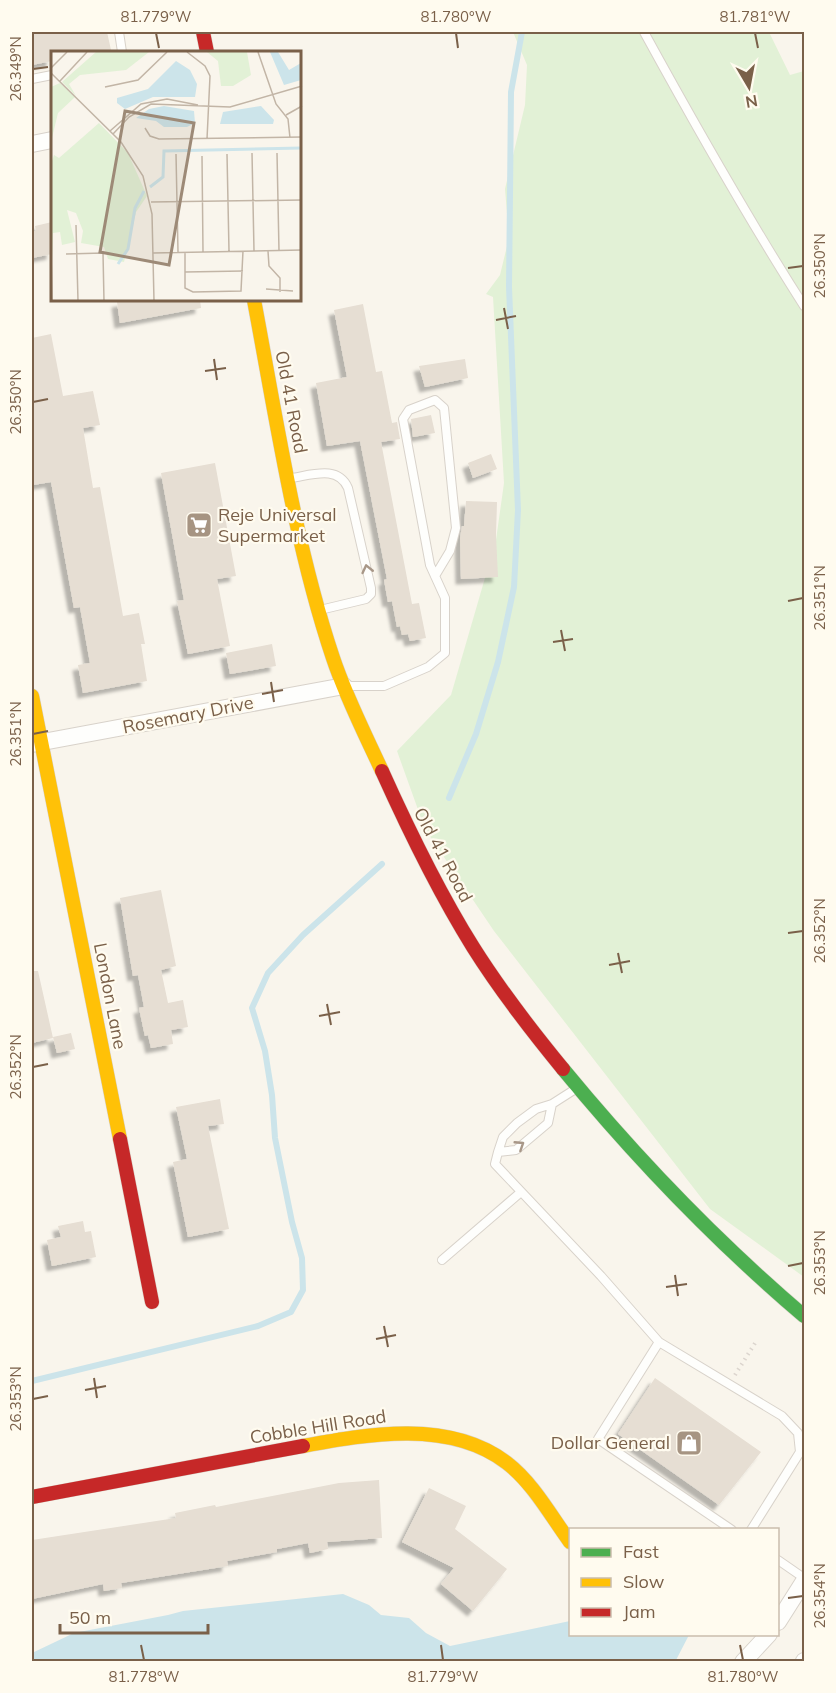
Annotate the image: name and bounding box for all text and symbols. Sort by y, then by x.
text: 81.779°W [121,7,192,26]
text: 81.780°W [421,7,492,26]
text: 81.781°W [720,7,791,26]
text: 26.349°N [6,36,25,102]
inset map [51,51,302,302]
north arrow [719,57,779,117]
text: N [744,91,759,113]
text: 26.350°N [810,233,829,299]
street label: Old 41 Road [270,349,313,455]
text: 26.350°N [6,369,25,435]
place label: Reje Universal Supermarket [218,503,336,547]
supermarket icon: Reje Universal Supermarket [184,510,214,540]
one-way arrow [361,565,374,575]
text: 26.351°N [810,565,829,631]
street label: Rosemary Drive [121,691,255,738]
text: 26.351°N [6,701,25,767]
street label: Old 41 Road [409,803,478,906]
text: 26.352°N [810,898,829,964]
street label: London Lane [89,941,132,1051]
text: 26.352°N [6,1034,25,1100]
one-way arrow [514,1142,525,1153]
text: 26.353°N [810,1230,829,1296]
text: 26.353°N [6,1366,25,1432]
street label: Cobble Hill Road [248,1404,388,1449]
shop icon: Dollar General [674,1428,704,1458]
place label: Dollar General [551,1431,670,1454]
legend [569,1528,779,1636]
text: Fast [623,1540,659,1563]
text: 26.354°N [810,1563,829,1629]
text: Slow [623,1570,665,1593]
scale bar [60,1597,208,1635]
text: Jam [623,1600,656,1623]
text: 50 m [69,1606,111,1629]
text: 81.778°W [109,1667,180,1686]
text: 81.779°W [408,1667,479,1686]
text: 81.780°W [708,1667,779,1686]

